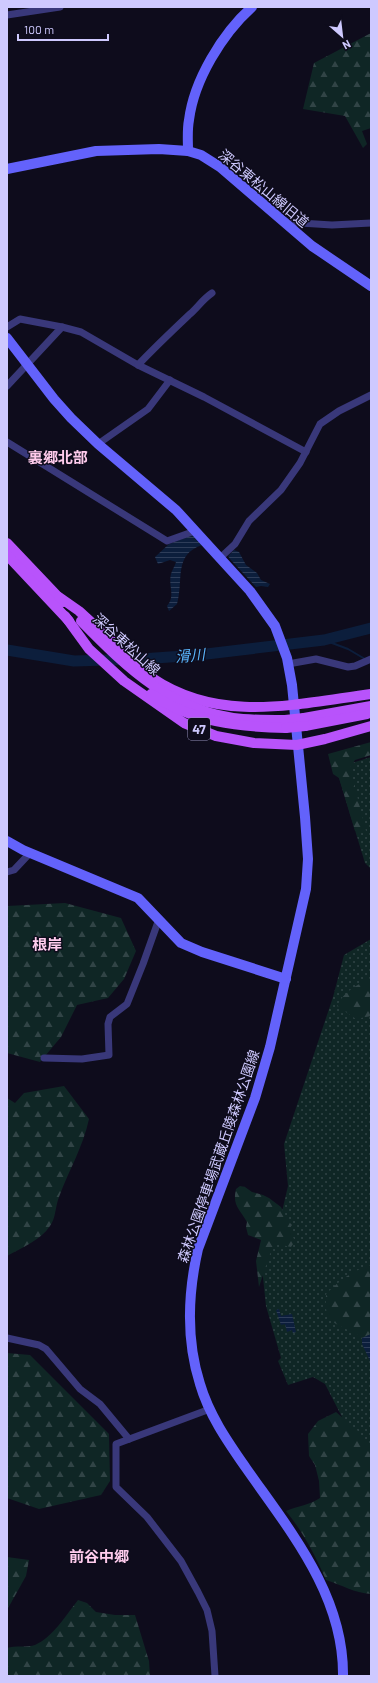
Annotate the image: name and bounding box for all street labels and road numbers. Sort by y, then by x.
street label: 深谷東松山線旧道 [216,145,312,231]
street label: 深谷東松山線 [90,610,164,678]
road number: 47 [188,718,210,740]
street label: 森林公園停車場武蔵丘陵森林公園線 [173,1047,263,1265]

